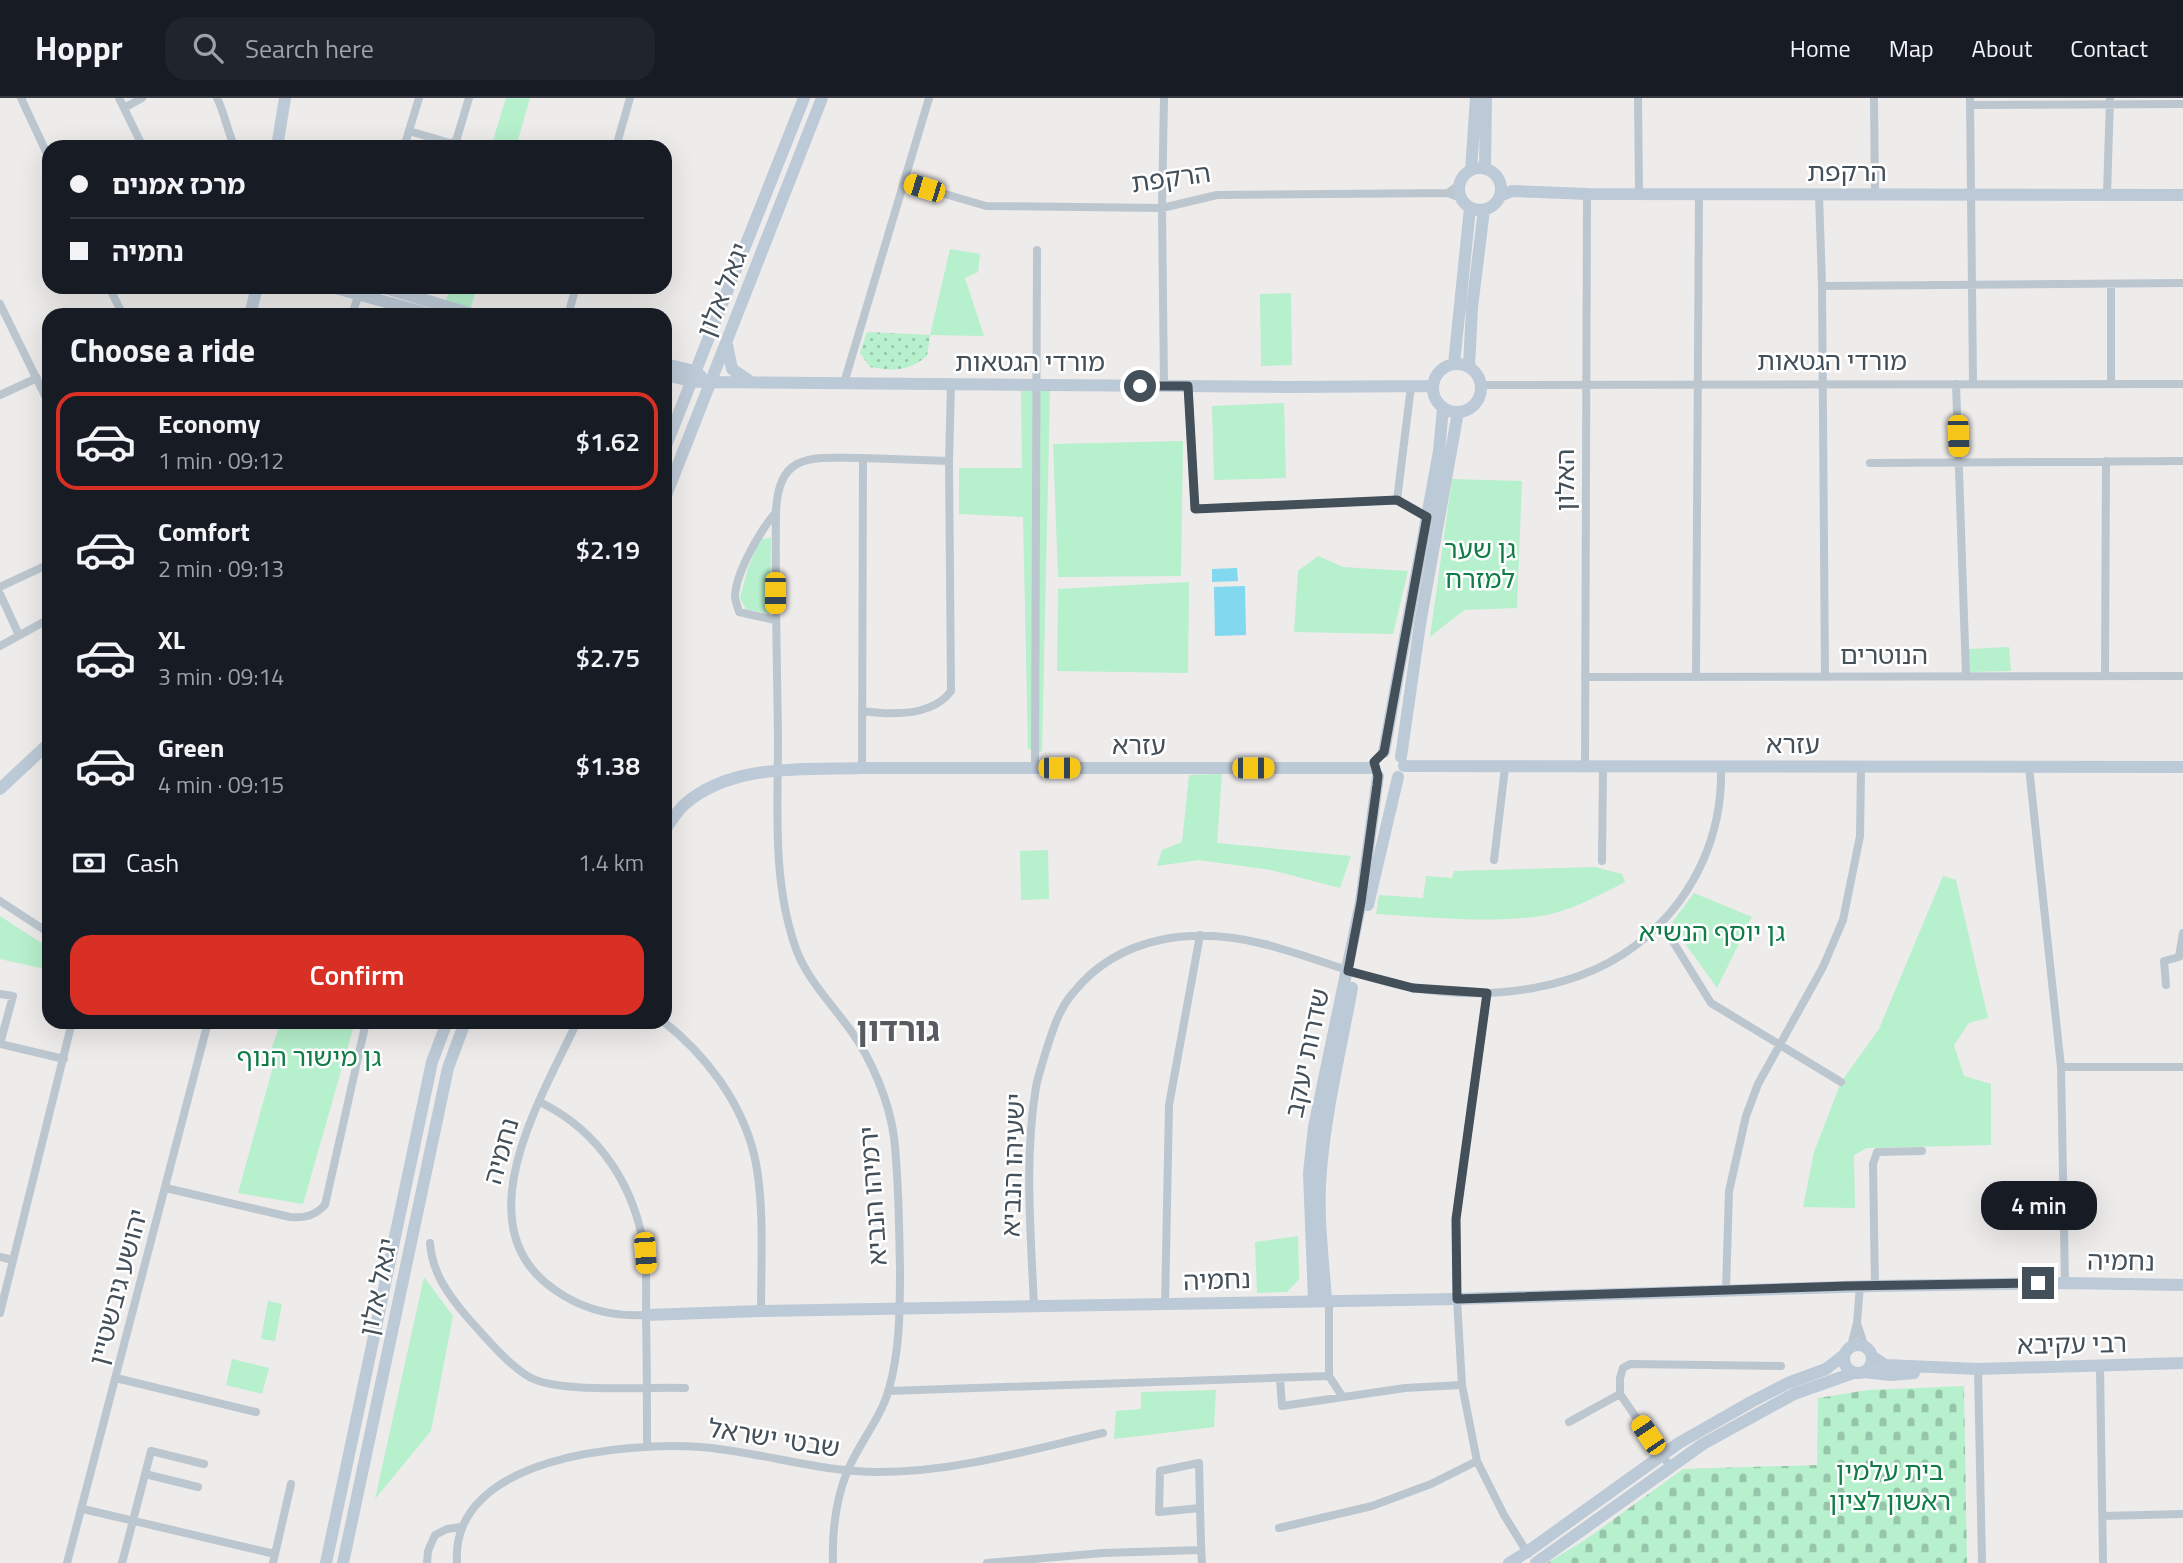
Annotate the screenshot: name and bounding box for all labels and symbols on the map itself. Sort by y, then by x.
street label: הרקפת [1807,152,1887,191]
street label: הרקפת [1129,153,1213,202]
car [901,172,948,204]
street label: יגאל אלון [686,237,759,343]
street label: מורדי הגטאות [1757,341,1907,380]
street label: מורדי הגטאות [955,342,1105,381]
route start [1124,370,1156,402]
car [1947,415,1970,457]
street label: האלון [1545,449,1584,511]
park label: גן שער למזרח [1444,529,1516,598]
car [765,572,786,614]
street label: הנוטרים [1840,635,1928,674]
street label: עזרא [1766,724,1820,763]
street label: עזרא [1112,725,1166,764]
car [1039,758,1081,779]
car [1233,758,1275,779]
park label: גן יוסף הנשיא [1639,912,1785,951]
street label: שדרות יעקב [1274,985,1339,1121]
district label: גורדון [856,1004,940,1054]
park label: גן מישור הנוף [237,1037,382,1076]
street label: ישעיהו הנביא [990,1092,1035,1238]
street label: נחמיה [472,1113,529,1189]
street label: ירמיהו הנביא [848,1125,897,1267]
callout: 4 min [1980,1182,2096,1230]
street label: יהושע גיבשטיין [78,1204,157,1369]
car [634,1231,657,1275]
street label: יגאל אלון [348,1234,407,1339]
street label: נחמיה [2087,1240,2155,1281]
street label: נחמיה [1182,1259,1251,1300]
route end [2022,1267,2054,1299]
street label: רבי עקיבא [2017,1323,2127,1364]
street label: שבטי ישראל [705,1408,843,1467]
car [1628,1412,1669,1458]
park label: בית עלמין ראשון לציון [1829,1451,1951,1520]

